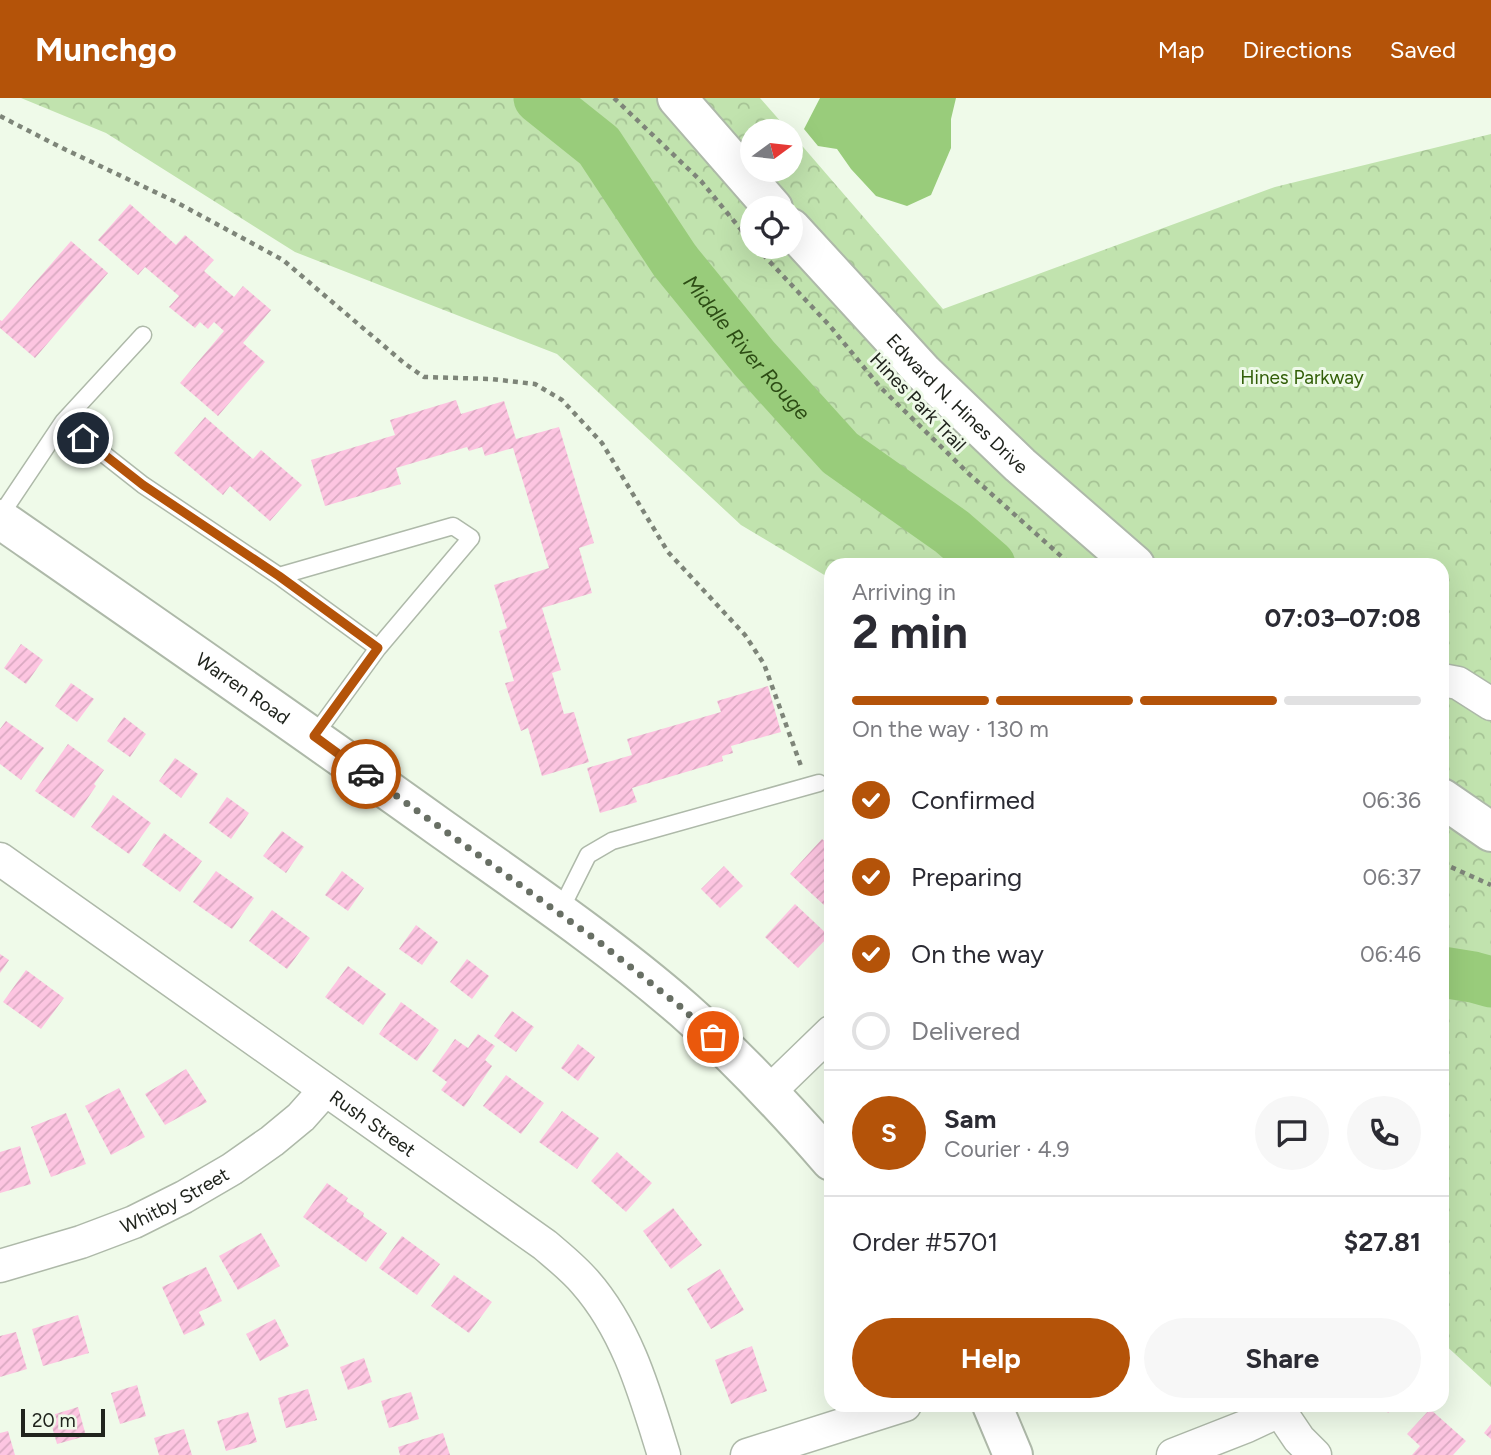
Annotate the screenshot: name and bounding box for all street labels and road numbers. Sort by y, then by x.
street label: Edward N. Hines Drive [882,329,1033,478]
street label: Hines Park Trail [865,348,971,456]
street label: Warren Road [192,647,294,729]
street label: Rush Street [326,1085,420,1161]
street label: Whitby Street [117,1162,233,1238]

